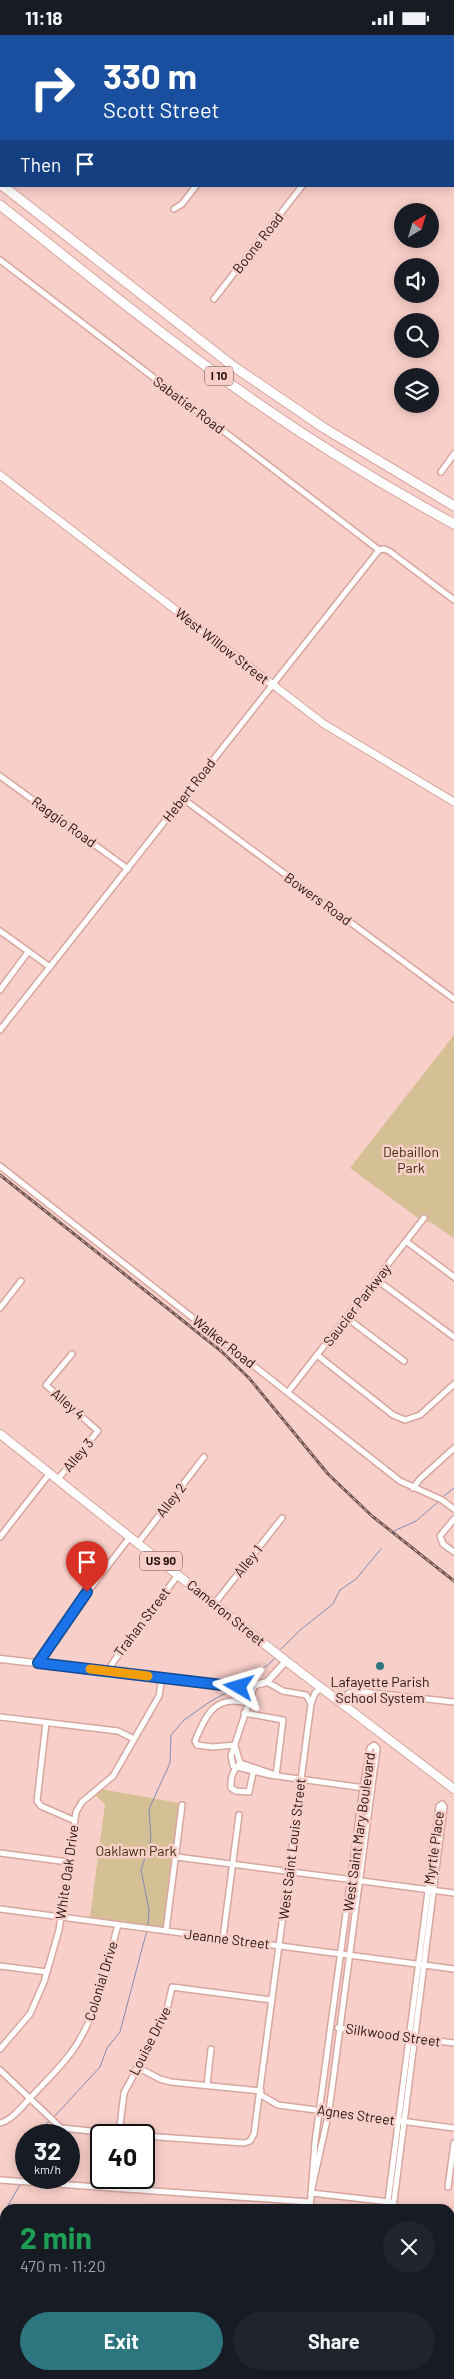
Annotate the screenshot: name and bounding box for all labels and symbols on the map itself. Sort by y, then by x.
north arrow [394,203,439,247]
street label: Boone Road [229,209,287,277]
road number: I 10 [205,367,233,386]
street label: Sabatier Road [150,372,228,437]
street label: West Willow Street [172,604,273,687]
street label: Hebert Road [159,755,219,825]
street label: Raggio Road [29,792,100,851]
street label: Bowers Road [281,869,355,929]
park label: Debaillon Park [383,1143,439,1176]
street label: Saucier Parkway [319,1260,394,1349]
street label: Walker Road [189,1312,259,1371]
street label: Alley 4 [48,1384,89,1423]
street label: Alley 3 [59,1434,97,1475]
street label: Alley 2 [152,1479,189,1520]
pin [66,1541,108,1592]
street label: Alley 1 [230,1541,266,1580]
road number: US 90 [140,1551,182,1570]
street label: Cameron Street [184,1576,269,1649]
street label: Trahan Street [110,1584,173,1660]
position arrow [212,1660,264,1712]
marker: Lafayette Parish School System [374,1660,386,1672]
place label: Lafayette Parish School System [330,1673,430,1706]
street label: West Saint Mary Boulevard [339,1751,378,1913]
street label: West Saint Louis Street [274,1777,309,1921]
street label: Myrtle Place [420,1810,447,1886]
street label: White Oak Drive [51,1824,82,1920]
park label: Oaklawn Park [95,1842,177,1859]
street label: Jeanne Street [183,1925,271,1952]
street label: Colonial Drive [80,1939,121,2023]
street label: Louise Drive [125,2004,174,2078]
street label: Silkwood Street [344,2019,442,2050]
street label: Agnes Street [316,2101,396,2128]
speed limit sign: 40 [90,2124,155,2189]

